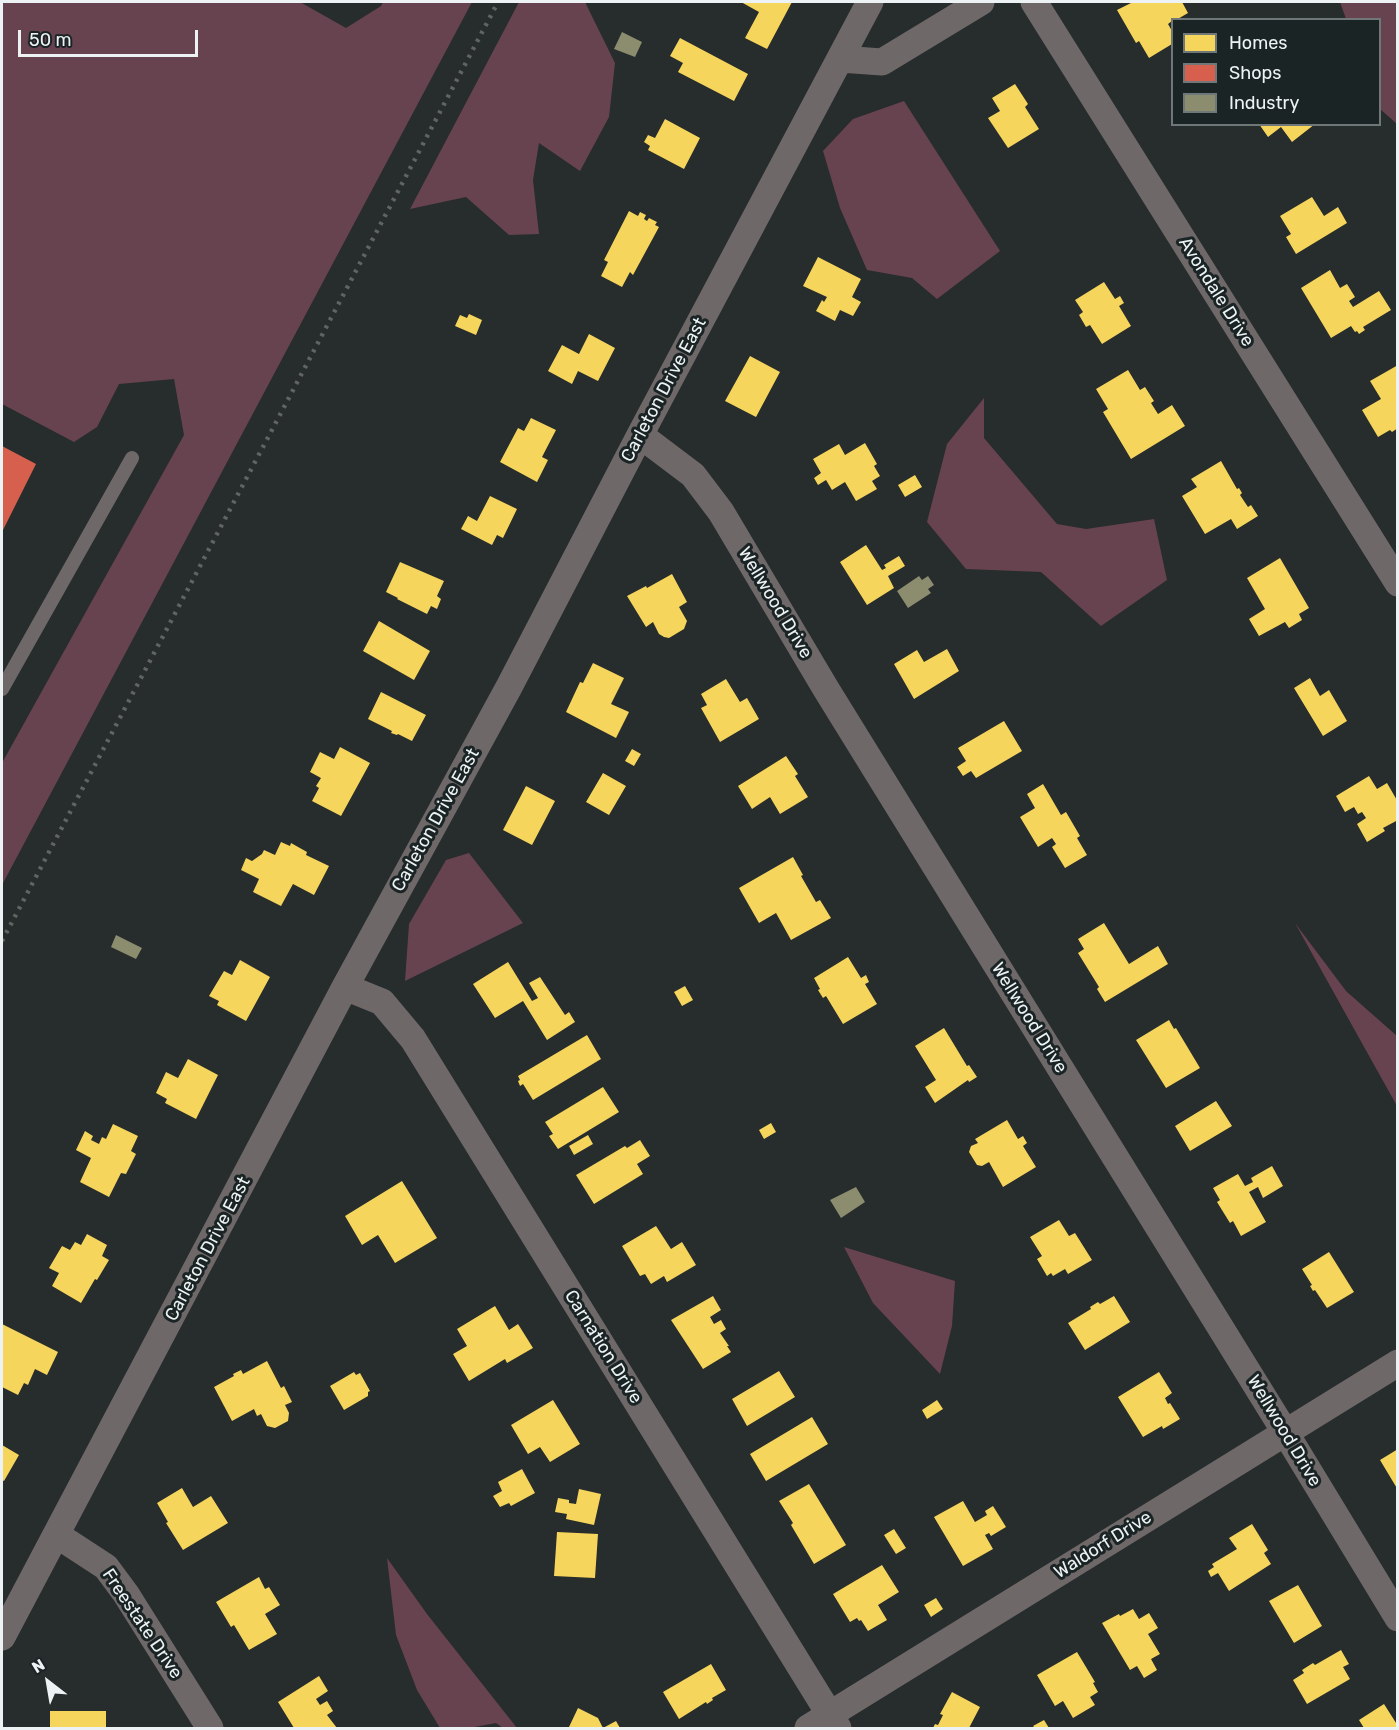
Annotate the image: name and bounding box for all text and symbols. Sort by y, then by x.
scale bar [21,18,201,56]
legend [1171,18,1381,126]
text: 50 m [29,29,72,51]
text: Homes [1229,32,1287,54]
text: Shops [1229,62,1281,84]
text: Industry [1229,92,1299,114]
street label: Avondale Drive [1174,233,1258,351]
street label: Carleton Drive East [617,314,711,466]
street label: Wellwood Drive [733,543,817,663]
street label: Carleton Drive East [388,745,484,895]
street label: Wellwood Drive [986,959,1072,1077]
street label: Carleton Drive East [161,1173,255,1325]
street label: Carnation Drive [559,1286,647,1408]
street label: Wellwood Drive [1242,1371,1326,1491]
street label: Waldorf Drive [1050,1506,1156,1584]
street label: Freestate Drive [97,1565,187,1683]
north arrow [18,1652,78,1712]
text: N [29,1655,48,1677]

